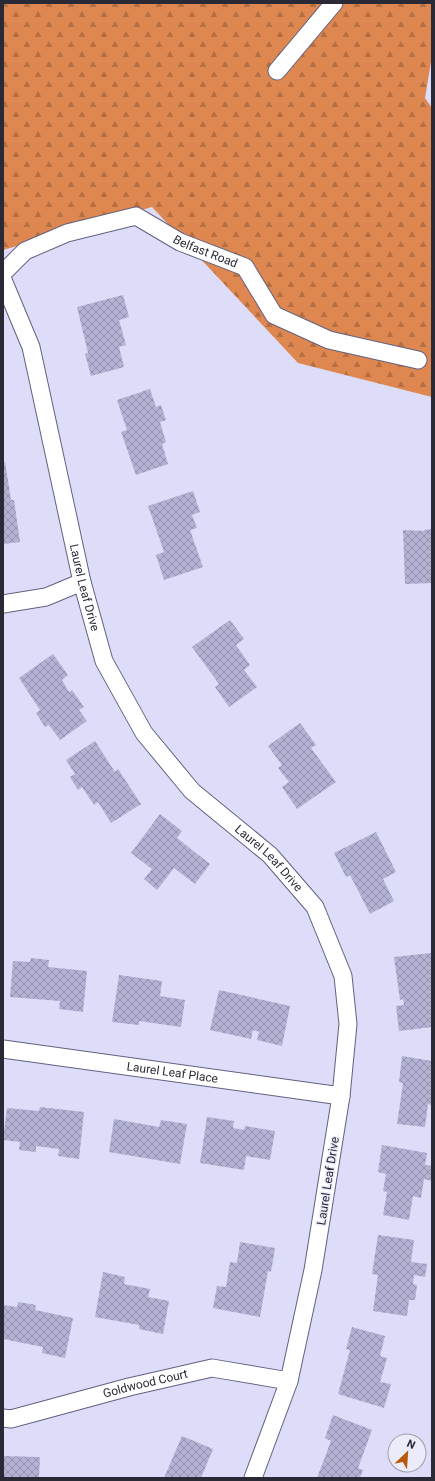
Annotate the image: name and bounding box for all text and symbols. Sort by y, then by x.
street label: Belfast Road [170,232,240,270]
street label: Laurel Leaf Drive [67,543,102,633]
street label: Laurel Leaf Drive [232,822,305,894]
street label: Laurel Leaf Place [126,1059,219,1086]
street label: Laurel Leaf Drive [314,1136,342,1226]
street label: Goldwood Court [101,1367,189,1401]
north arrow [387,1433,427,1473]
text: N [405,1437,417,1452]

